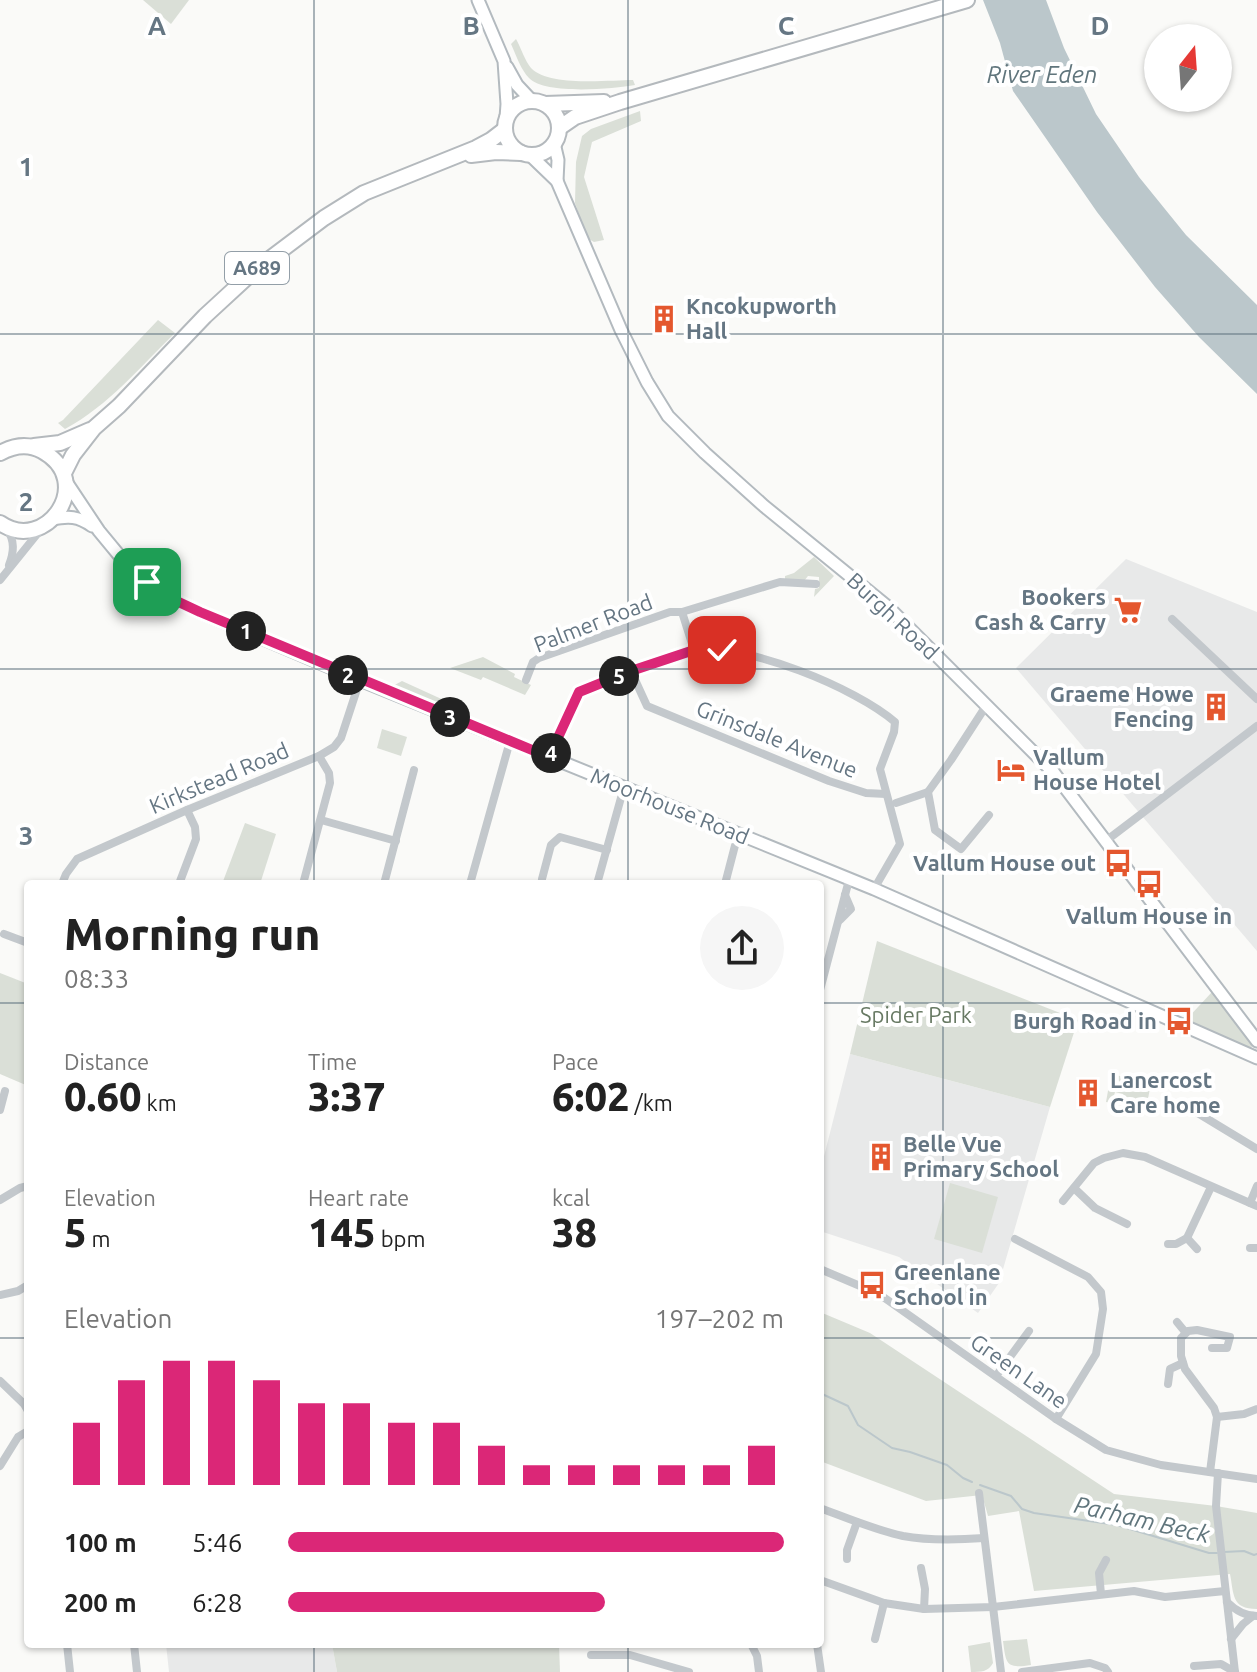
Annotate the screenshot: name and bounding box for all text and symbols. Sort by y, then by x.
text: A [148,11,167,40]
text: B [462,11,480,40]
text: C [778,11,795,40]
text: D [1091,11,1109,40]
north arrow [1144,24,1232,112]
map controls [1144,24,1232,112]
water label: River Eden [987,61,1097,88]
text: 1 [19,152,33,181]
road number: A689 [225,252,289,284]
place label: Kncokupworth Hall [686,293,837,343]
building icon: Kncokupworth Hall [649,304,679,334]
text: 2 [19,487,33,516]
pin [113,548,181,616]
icon: arrive [125,560,169,604]
street label: Burgh Road [842,567,944,664]
place label: Bookers Cash & Carry [974,584,1106,634]
street label: Palmer Road [530,588,656,657]
supermarket icon: Bookers Cash & Carry [1113,595,1143,625]
pin: 1 [226,611,266,651]
pin [688,616,756,684]
text: 1 [240,618,252,643]
icon: check [700,628,744,672]
pin: 2 [328,655,368,695]
pin: 5 [599,656,639,696]
text: 2 [342,662,354,687]
text: 5 [613,663,625,688]
place label: Graeme Howe Fencing [1050,681,1194,731]
building icon: Graeme Howe Fencing [1201,692,1231,722]
street label: Grinsdale Avenue [693,695,861,782]
pin: 3 [430,697,470,737]
text: 3 [444,704,456,729]
pin: 4 [531,733,571,773]
street label: Kirkstead Road [145,737,292,818]
text: 4 [545,740,557,765]
place label: Vallum House Hotel [1033,744,1161,794]
hotel icon: Vallum House Hotel [996,755,1026,785]
street label: Moorhouse Road [587,762,753,849]
text: 3 [19,821,33,850]
bus stop icon: Vallum House out [1103,848,1133,878]
place label: Vallum House out [913,850,1096,875]
bus stop icon: Vallum House in [1134,869,1164,899]
place label: Vallum House in [1066,903,1232,928]
button: share [700,906,784,990]
text: Morning run [64,909,320,958]
text: 08:33 [64,964,129,993]
park label: Spider Park [860,1002,972,1027]
bus stop icon: Burgh Road in [1164,1006,1194,1036]
place label: Burgh Road in [1013,1008,1157,1033]
text: Distance [64,1049,149,1074]
text: Time [308,1049,357,1074]
text: Pace [552,1049,599,1074]
place label: Lanercost Care home [1110,1067,1221,1117]
text: 0.60 [64,1074,142,1119]
text: 3:37 [308,1074,386,1119]
text: 6:02 [552,1074,630,1119]
building icon: Lanercost Care home [1073,1078,1103,1108]
text: km [142,1090,177,1115]
text: /km [630,1090,673,1115]
place label: Belle Vue Primary School [903,1131,1059,1181]
building icon: Belle Vue Primary School [866,1142,896,1172]
text: Elevation [64,1185,156,1210]
text: Heart rate [308,1185,409,1210]
text: kcal [552,1185,590,1210]
text: 5 [64,1210,87,1255]
text: 145 [308,1210,376,1255]
text: 38 [552,1210,597,1255]
text: m [87,1226,111,1251]
text: bpm [376,1226,425,1251]
place label: Greenlane School in [894,1259,1001,1309]
bus stop icon: Greenlane School in [857,1270,887,1300]
text: Elevation [64,1304,172,1333]
text: 197–202 m [655,1304,784,1333]
street label: Green Lane [966,1328,1072,1413]
water label: Parham Beck [1072,1491,1213,1548]
text: 100 m [64,1528,137,1557]
text: 5:46 [192,1528,242,1557]
text: 200 m [64,1588,137,1617]
text: 6:28 [192,1588,242,1617]

